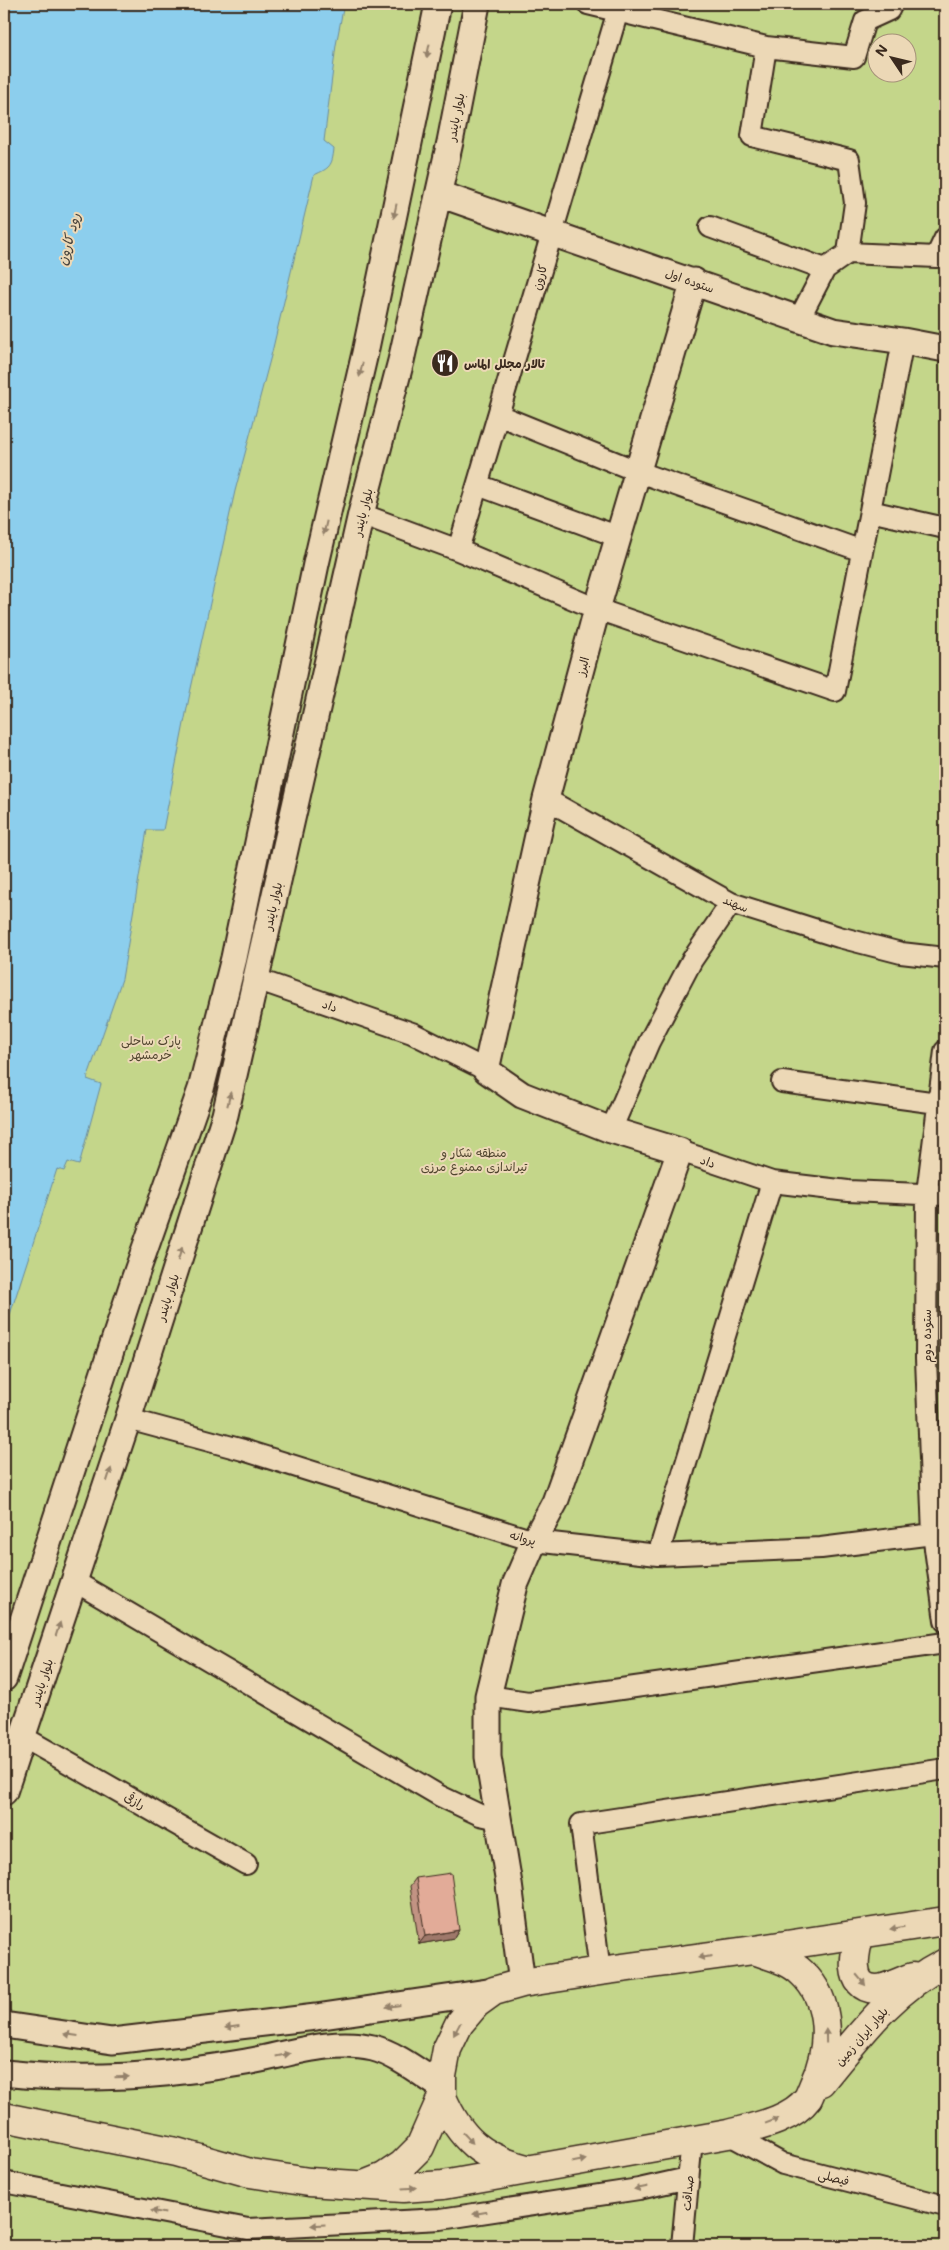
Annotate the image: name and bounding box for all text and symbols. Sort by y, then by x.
north arrow [866,32,916,82]
text: N [870,40,892,60]
one-way arrow [423,44,431,60]
street label: بلوار بایندر [442,92,468,144]
one-way arrow [390,203,398,219]
water label: رود کارون [52,210,84,267]
street label: کارون [528,262,551,292]
street label: ستوده اول [663,264,717,297]
restaurant icon: تالار مجلل الماس [430,348,460,378]
place label: تالار مجلل الماس [464,355,545,371]
one-way arrow [357,362,365,377]
street label: بلوار بایندر [348,486,377,539]
one-way arrow [321,520,329,535]
street label: البرز [572,655,593,678]
street label: بلوار بایندر [259,881,286,933]
street label: سهند [721,891,751,915]
street label: داد [320,995,340,1015]
park label: پارک ساحلی خرمشهر [121,1032,181,1062]
one-way arrow [225,1091,233,1106]
park label: منطقه شکار و تیراندازی ممنوع مرزی [421,1144,528,1176]
street label: داد [698,1151,718,1171]
one-way arrow [177,1246,185,1261]
street label: بلوار بایندر [152,1271,183,1324]
street label: ستوده دوم [918,1309,936,1363]
one-way arrow [105,1467,113,1482]
street label: پروانه [508,1526,538,1549]
one-way arrow [55,1622,62,1637]
street label: بلوار بایندر [26,1656,57,1709]
street label: رازقی [122,1788,148,1812]
one-way arrow [889,1925,905,1933]
one-way arrow [697,1953,713,1961]
one-way arrow [856,1973,867,1986]
one-way arrow [385,2002,401,2010]
street label: بلوار ایران زمین [831,2003,892,2070]
one-way arrow [453,2021,461,2036]
one-way arrow [224,2023,240,2031]
one-way arrow [822,2028,830,2044]
one-way arrow [63,2031,79,2039]
one-way arrow [275,2050,291,2058]
one-way arrow [115,2073,131,2081]
one-way arrow [765,2117,780,2125]
one-way arrow [462,2131,474,2143]
one-way arrow [571,2156,587,2164]
street label: فیصلی [817,2165,851,2190]
street label: صداقت [677,2175,697,2211]
one-way arrow [401,2183,417,2191]
one-way arrow [632,2185,648,2193]
one-way arrow [149,2207,165,2215]
one-way arrow [472,2210,488,2218]
one-way arrow [310,2222,326,2230]

